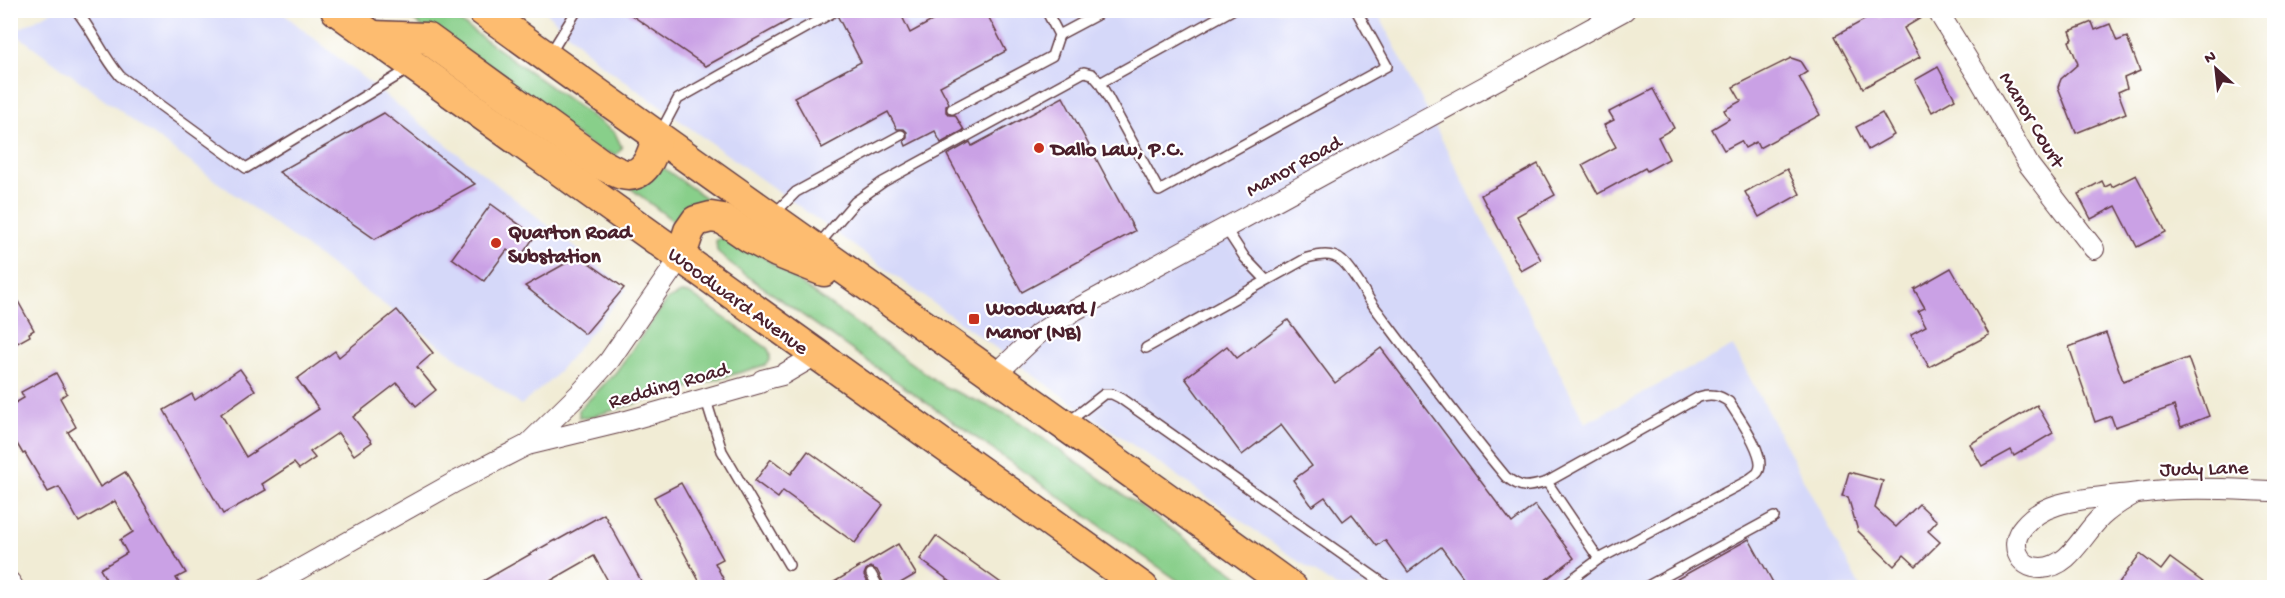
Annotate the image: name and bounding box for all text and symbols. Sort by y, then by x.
north arrow [2186,39,2246,99]
text: N [2202,48,2220,70]
street label: Manor Court [1992,68,2070,175]
street label: Manor Road [1243,131,1348,205]
place label: Dallo Law, P.C. [1049,139,1185,164]
marker: Dallo Law, P.C. [1032,141,1046,155]
place label: Quarton Road Substation [508,222,634,271]
marker: Quarton Road Substation [489,236,503,250]
street label: Woodward Avenue [662,243,813,363]
place label: Woodward / Manor (NB) [985,298,1097,347]
marker: Woodward / Manor (NB) [967,312,981,326]
street label: Redding Road [606,358,734,416]
street label: Judy Lane [2159,457,2250,484]

